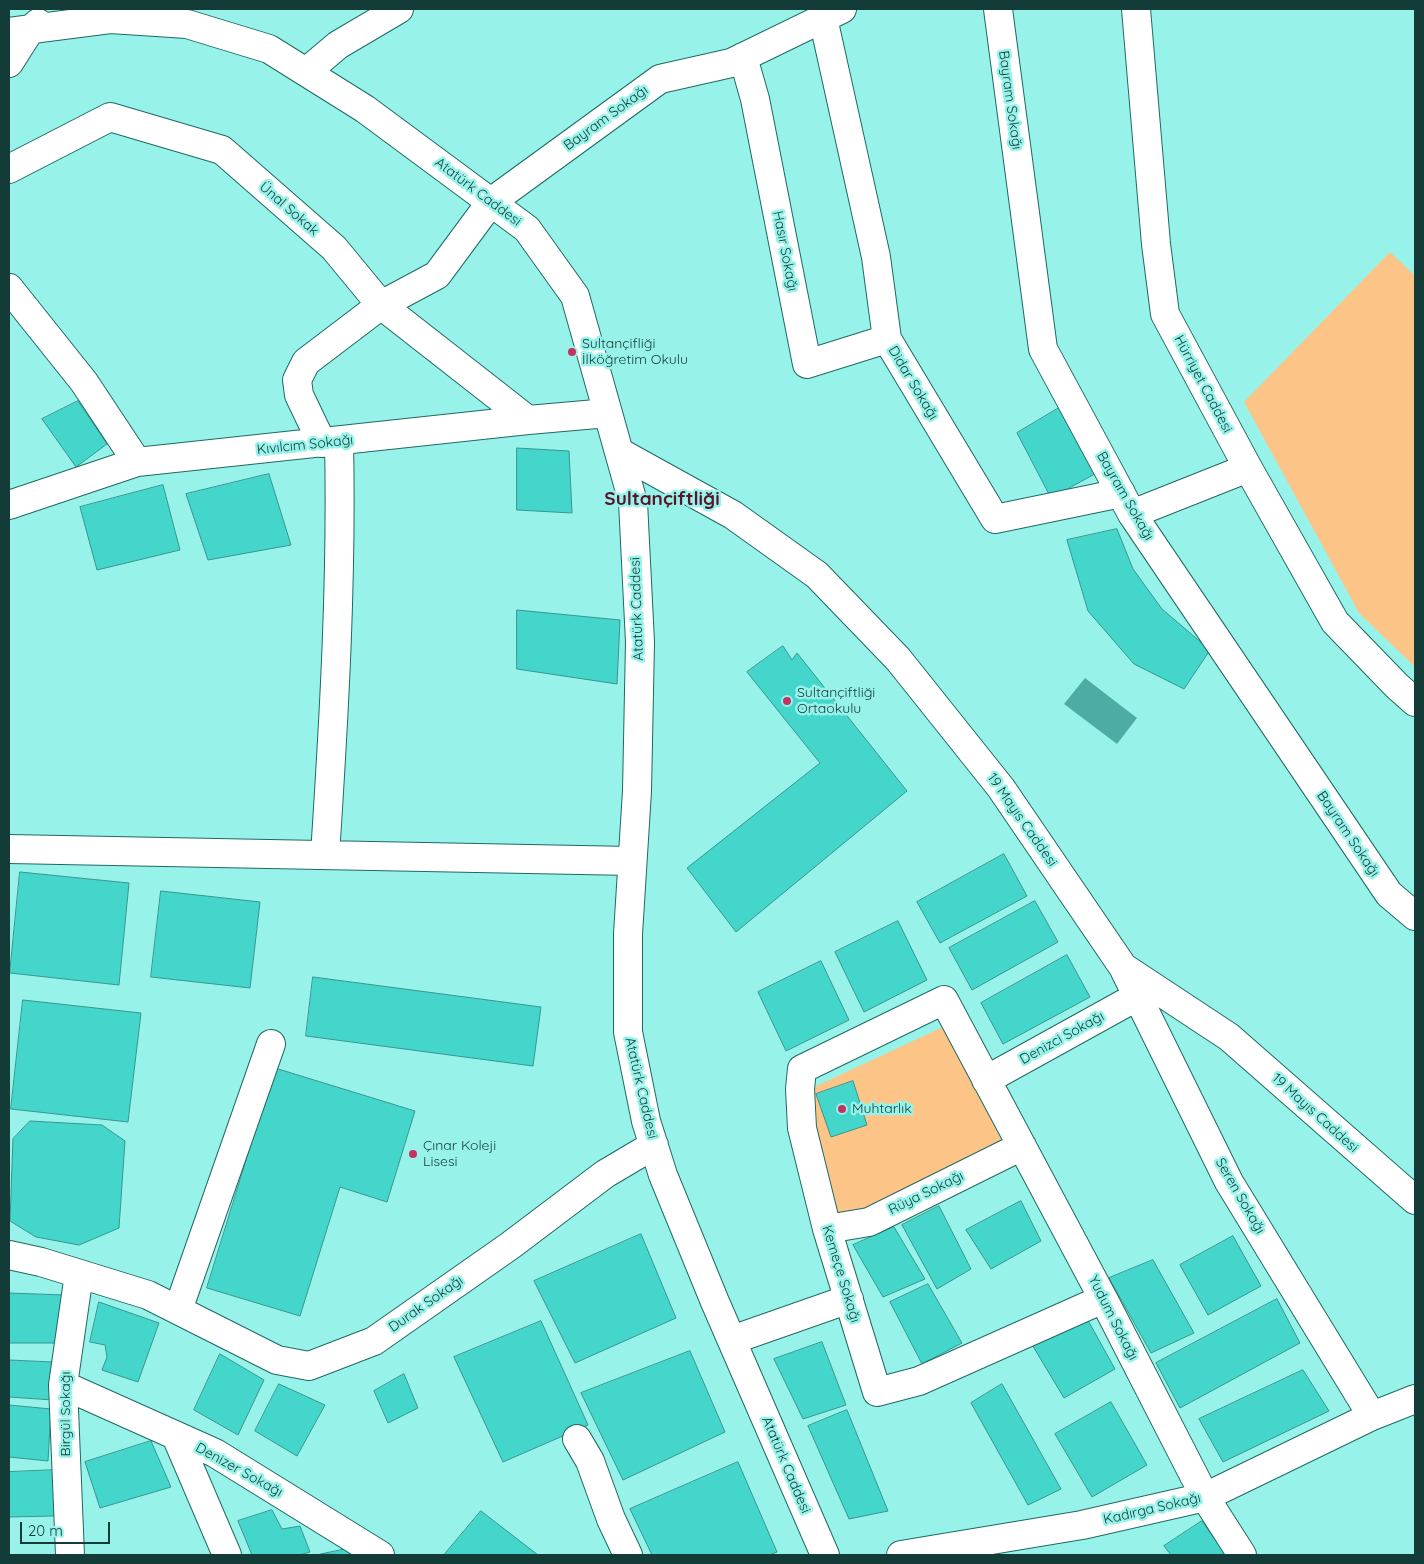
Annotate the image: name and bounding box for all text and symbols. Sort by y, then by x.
street label: Bayram Sokağı [995,49,1025,151]
street label: Bayram Sokağı [561,82,651,154]
street label: Atatürk Caddesi [432,154,524,230]
street label: Ünal Sokak [256,179,322,239]
street label: Hasır Sokağı [769,209,801,293]
street label: Hürriyet Caddesi [1170,332,1236,436]
place label: Sultançifliği İlköğretim Okulu [582,336,688,368]
street label: Didar Sokağı [884,343,942,423]
marker: Sultançifliği İlköğretim Okulu [566,346,578,358]
street label: Kıvılcım Sokağı [256,432,354,458]
street label: Bayram Sokağı [1093,449,1157,543]
district label: Sultançiftliği [604,488,720,510]
street label: Atatürk Caddesi [627,557,647,661]
place label: Sultançiftliği Ortaokulu [797,685,875,718]
marker: Sultançiftliği Ortaokulu [781,695,793,707]
street label: 19 Mayıs Caddesi [983,770,1061,870]
street label: Bayram Sokağı [1313,788,1383,880]
street label: Denizci Sokağı [1017,1008,1107,1068]
street label: Atatürk Caddesi [621,1036,661,1140]
street label: 19 Mayıs Caddesi [1268,1070,1362,1156]
place label: Muhtarlık [852,1101,912,1117]
marker: Muhtarlık [836,1103,848,1115]
place label: Çınar Koleji Lisesi [423,1138,496,1170]
marker: Çınar Koleji Lisesi [407,1148,419,1160]
street label: Seren Sokağı [1212,1155,1268,1237]
street label: Rüya Sokağı [886,1168,966,1218]
street label: Kemeçe Sokağı [818,1223,864,1325]
street label: Durak Sokağı [386,1272,466,1336]
street label: Yudum Sokağı [1084,1273,1142,1363]
street label: Birgül Sokağı [58,1372,74,1456]
street label: Atatürk Caddesi [758,1414,814,1516]
street label: Denizer Sokağı [193,1439,285,1501]
street label: Kadırga Sokağı [1102,1490,1202,1528]
scale bar [22,1512,112,1544]
text: 20 m [28,1521,63,1540]

